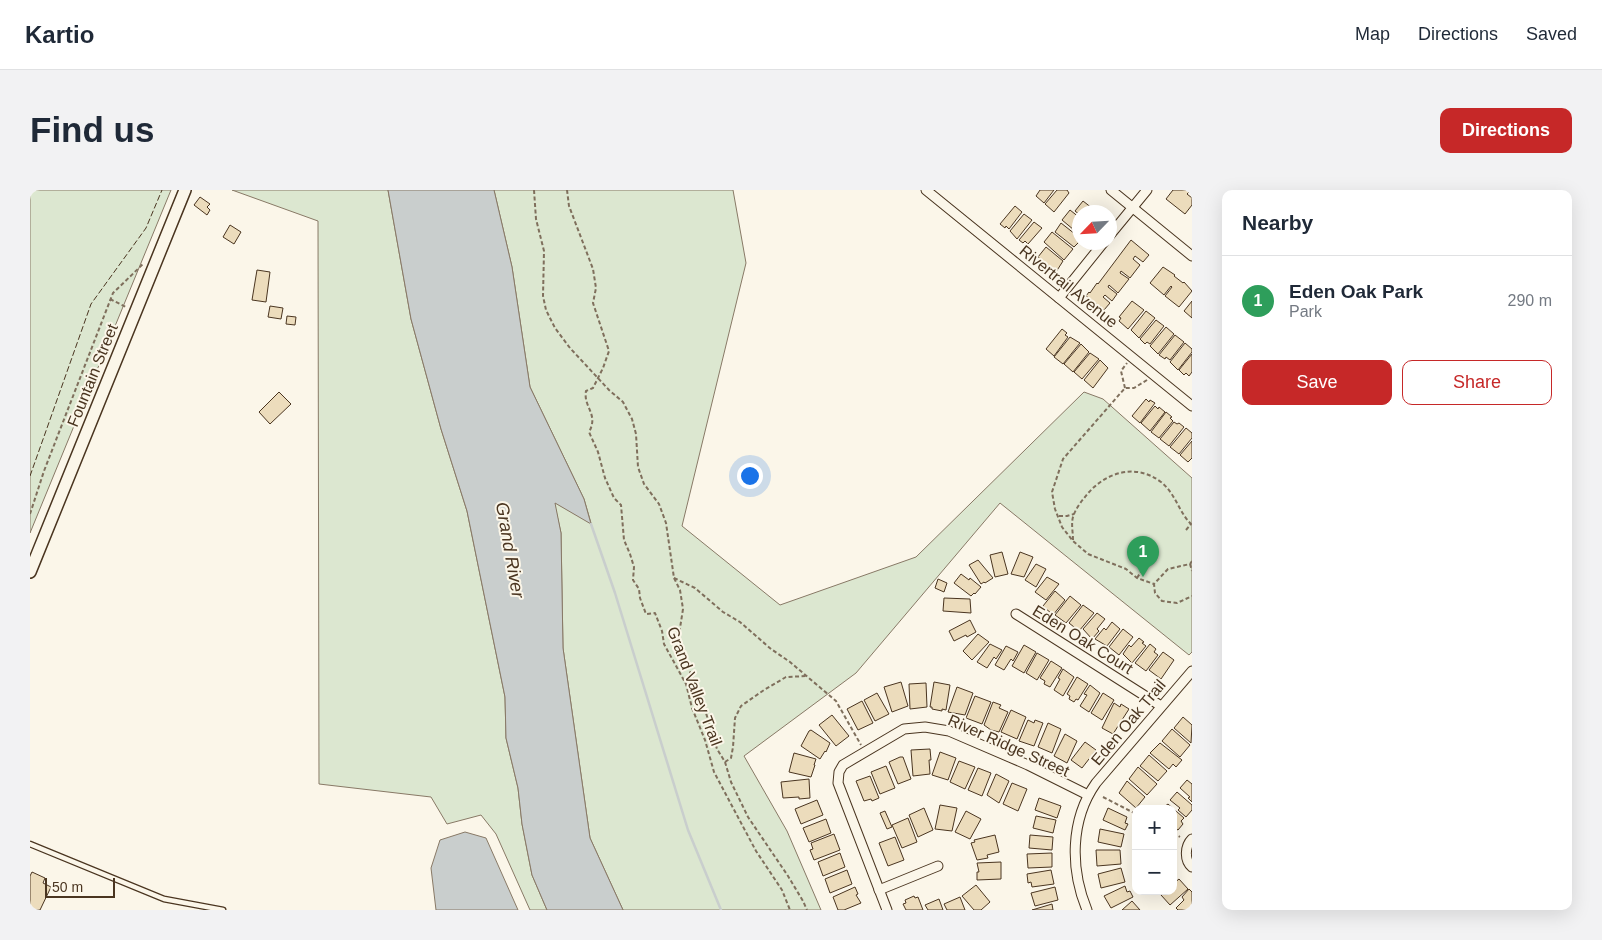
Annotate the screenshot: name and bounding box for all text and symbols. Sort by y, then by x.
text: Kartio [25,21,94,48]
text: Map [1355,24,1390,44]
text: Directions [1418,24,1498,44]
text: Saved [1526,24,1577,44]
button: Directions [1440,108,1572,153]
text: Find us [30,110,154,149]
north arrow [1072,205,1117,250]
text: Nearby [1242,211,1313,234]
street label: Rivertrail Avenue [1016,242,1121,331]
text: Eden Oak Park [1289,281,1423,302]
text: 1 [1254,292,1262,309]
text: 290 m [1508,292,1552,309]
text: Park [1289,303,1322,320]
street label: Fountain Street [64,321,121,429]
button: Save [1242,360,1392,405]
button: Share [1402,360,1552,405]
your location [737,463,763,489]
water label: Grand River [492,500,528,601]
pin: 1 [1127,536,1159,577]
street label: Eden Oak Court [1030,602,1136,677]
street label: Grand Valley Trail [664,624,725,748]
street label: Eden Oak Trail [1088,676,1169,768]
street label: River Ridge Street [946,711,1072,780]
map controls [1132,805,1177,895]
button: + [1132,805,1177,850]
button: − [1132,850,1177,895]
scale bar [45,875,115,898]
text: 50 m [52,879,83,895]

